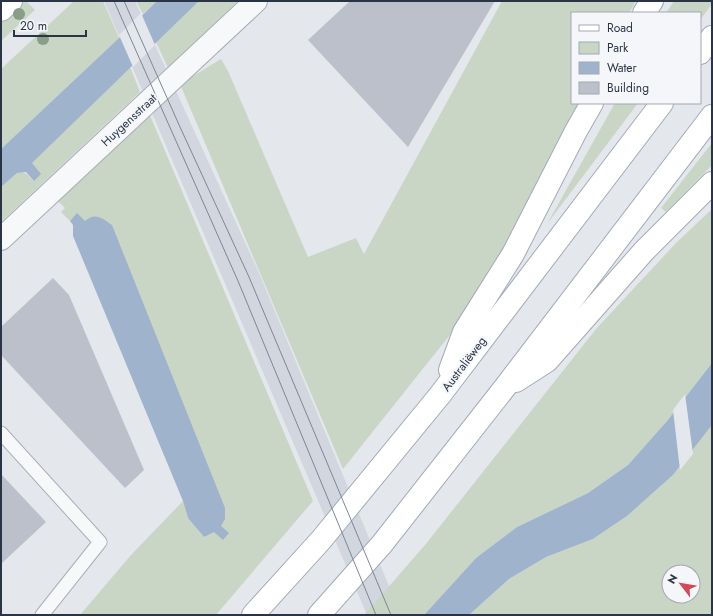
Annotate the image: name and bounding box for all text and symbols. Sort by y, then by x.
scale bar [14,12,86,38]
legend [571,12,701,104]
text: 20 m [20,17,47,35]
text: Road [607,19,633,37]
text: Park [607,39,629,57]
text: Water [607,59,638,77]
text: Building [607,79,649,97]
street label: Huygensstraat [97,89,161,151]
street label: Australiëweg [437,333,491,395]
north arrow [661,564,701,604]
text: N [663,571,682,587]

